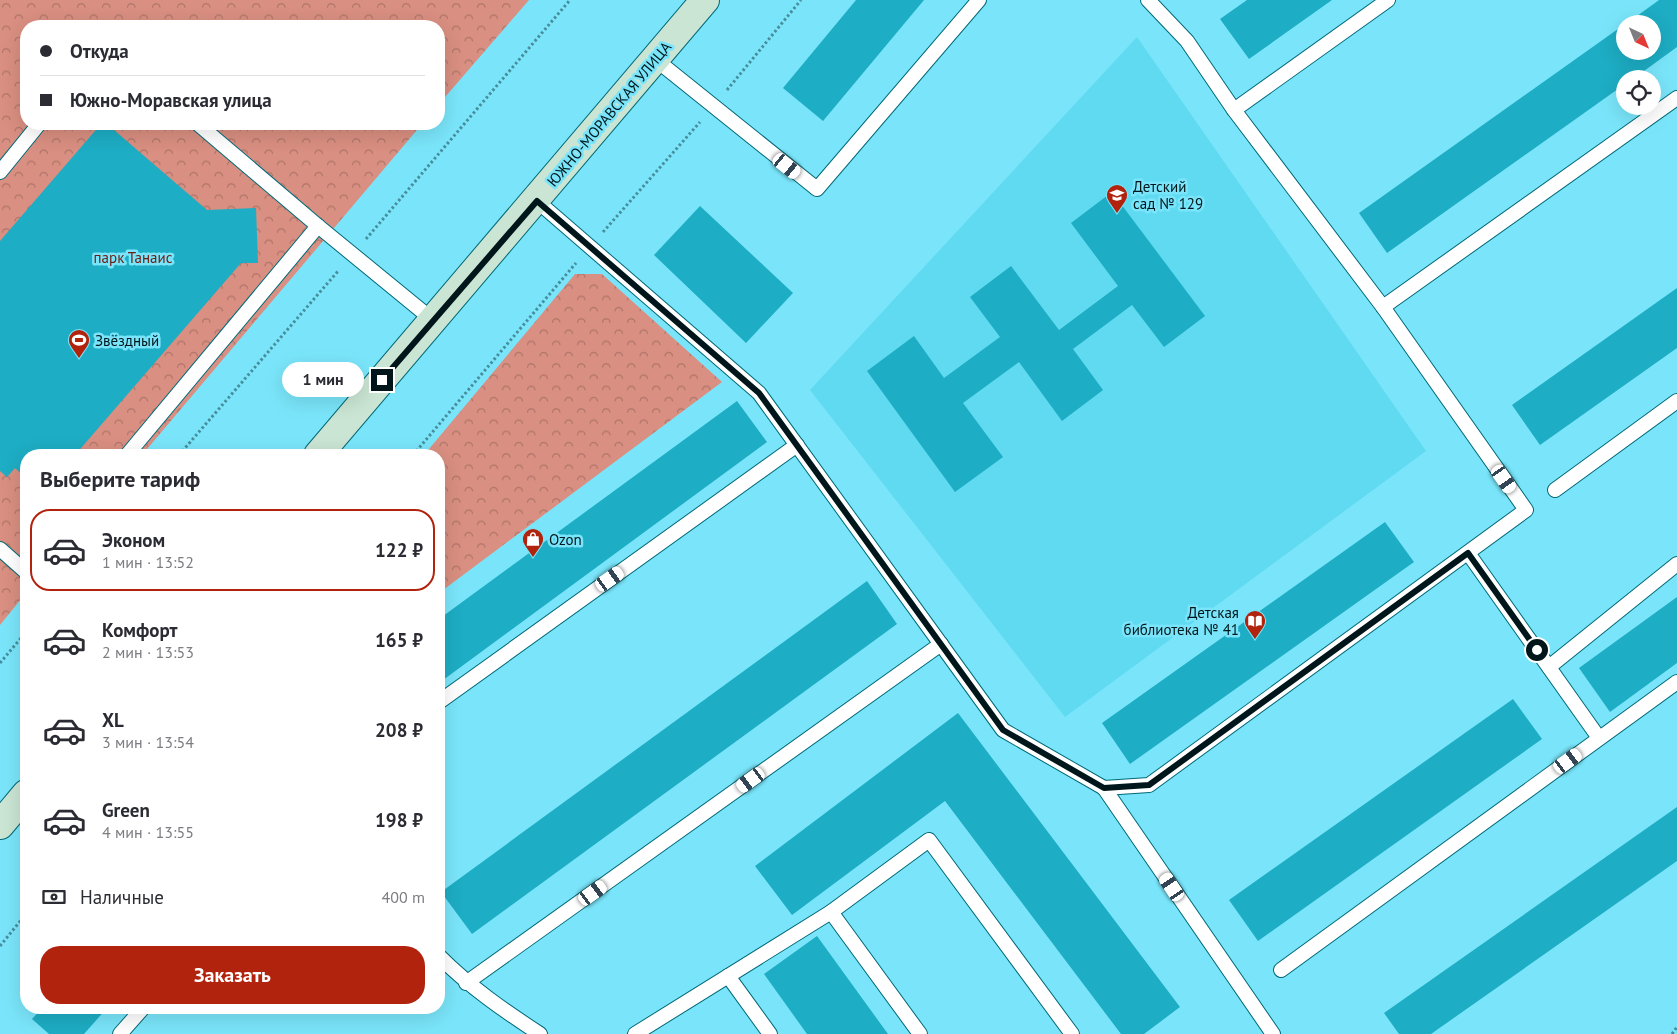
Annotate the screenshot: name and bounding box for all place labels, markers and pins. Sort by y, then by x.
place label: Детский сад № 129 [1133,177,1203,213]
school or university icon: Детский сад № 129 [1105,183,1129,214]
sports icon: Звёздный [67,328,91,359]
place label: Звёздный [95,331,159,350]
shop icon: Ozon [521,527,545,558]
place label: Ozon [549,530,582,549]
place label: Детская библиотека № 41 [1124,603,1239,639]
library icon: Детская библиотека № 41 [1243,609,1267,640]

